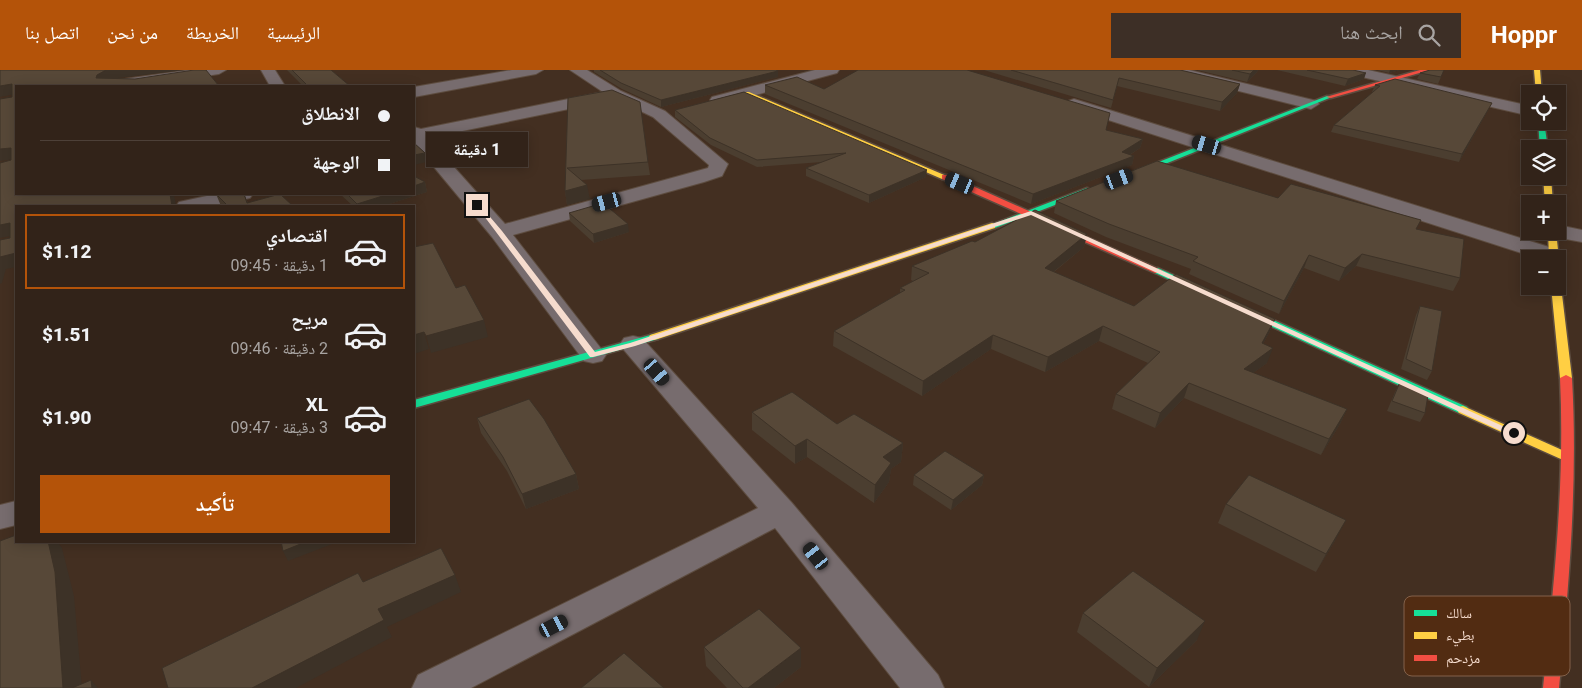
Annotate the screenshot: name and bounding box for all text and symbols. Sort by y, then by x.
search box [1111,13,1461,58]
text: ابحث هنا [1340,21,1403,44]
icon: search [1415,21,1443,49]
text: Hoppr [1491,21,1557,49]
text: اتصل بنا [25,22,79,43]
text: من نحن [107,22,158,43]
text: الخريطة [186,22,239,43]
text: الرئيسية [267,22,320,43]
map controls [1521,85,1566,295]
button: locate [1521,85,1566,130]
text: الانطلاق [301,102,360,125]
callout: 1 دقيقة [426,132,528,168]
car [1190,133,1223,157]
text: 1 دقيقة [454,140,500,159]
button: layers [1521,140,1566,185]
text: الوجهة [312,151,360,174]
car [1102,167,1135,191]
car [943,170,976,196]
car [590,191,623,213]
route end [466,194,488,216]
button: + [1521,195,1566,240]
text: اقتصادي [266,224,328,247]
icon: car [343,229,388,274]
text: $1.12 [42,240,91,263]
button: − [1521,250,1566,295]
text: 1 دقيقة · 09:45 [231,256,328,275]
text: مريح [291,307,328,330]
icon: car [343,312,388,357]
text: $1.51 [42,323,91,346]
text: 2 دقيقة · 09:46 [231,339,328,358]
car [641,356,672,388]
text: XL [306,393,328,416]
icon: car [343,395,388,440]
text: $1.90 [42,406,91,429]
text: 3 دقيقة · 09:47 [231,418,328,437]
route start [1503,422,1525,444]
button: تأكيد [40,475,390,533]
car [800,540,831,572]
legend [1404,596,1570,676]
text: سالك [1446,605,1472,621]
car [537,613,570,639]
text: بطيء [1446,627,1475,647]
text: مزدحم [1446,650,1480,668]

